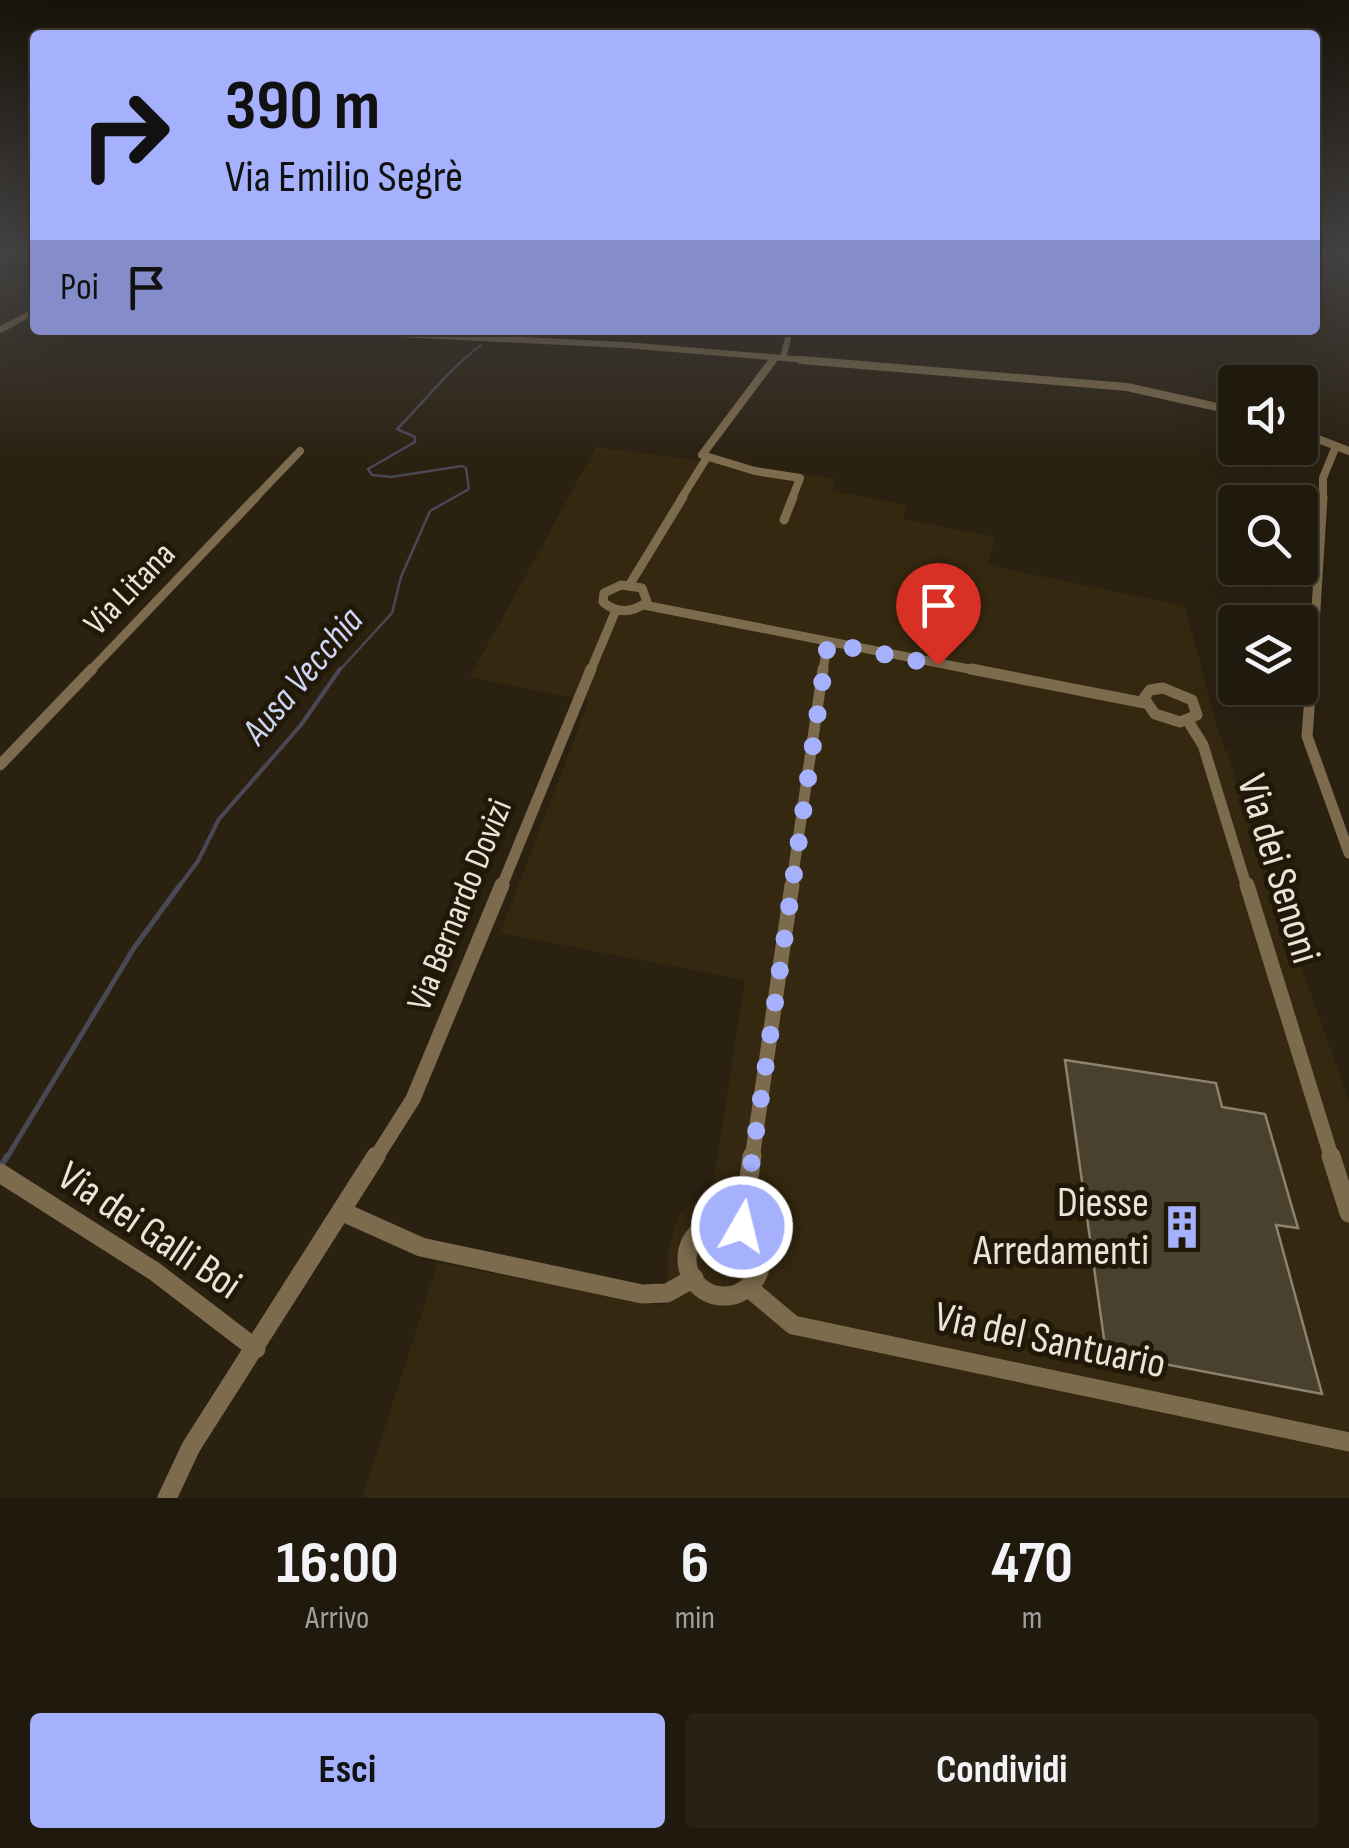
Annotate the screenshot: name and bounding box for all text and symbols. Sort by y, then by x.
text: 390 m [225,65,380,149]
icon: right [60,70,190,200]
text: Via Emilio Segrè [225,150,463,205]
icon: arrive [119,260,174,315]
text: Poi [60,265,99,310]
map controls [1218,365,1318,705]
button: sound [1218,365,1318,465]
button: search [1218,485,1318,585]
street label: Via Litana [75,533,185,645]
pin [896,563,981,666]
icon: arrive [911,578,966,633]
water label: Ausa Vecchia [232,598,373,755]
button: layers [1218,605,1318,705]
street label: Via dei Senoni [1225,769,1331,969]
street label: Via Bernardo Dovizi [398,793,522,1017]
street label: Via dei Galli Boi [48,1151,250,1311]
position arrow [690,1175,794,1279]
place label: Diesse Arredamenti [972,1178,1149,1277]
building icon: Diesse Arredamenti [1158,1203,1206,1251]
street label: Via del Santuario [930,1292,1170,1390]
text: 16:00 [276,1528,399,1600]
text: 6 [681,1528,709,1600]
text: 470 [991,1528,1073,1600]
text: Arrivo [305,1599,369,1638]
text: min [675,1599,715,1638]
text: m [1022,1599,1042,1638]
button: Esci [30,1713,665,1828]
button: Condividi [685,1713,1319,1828]

